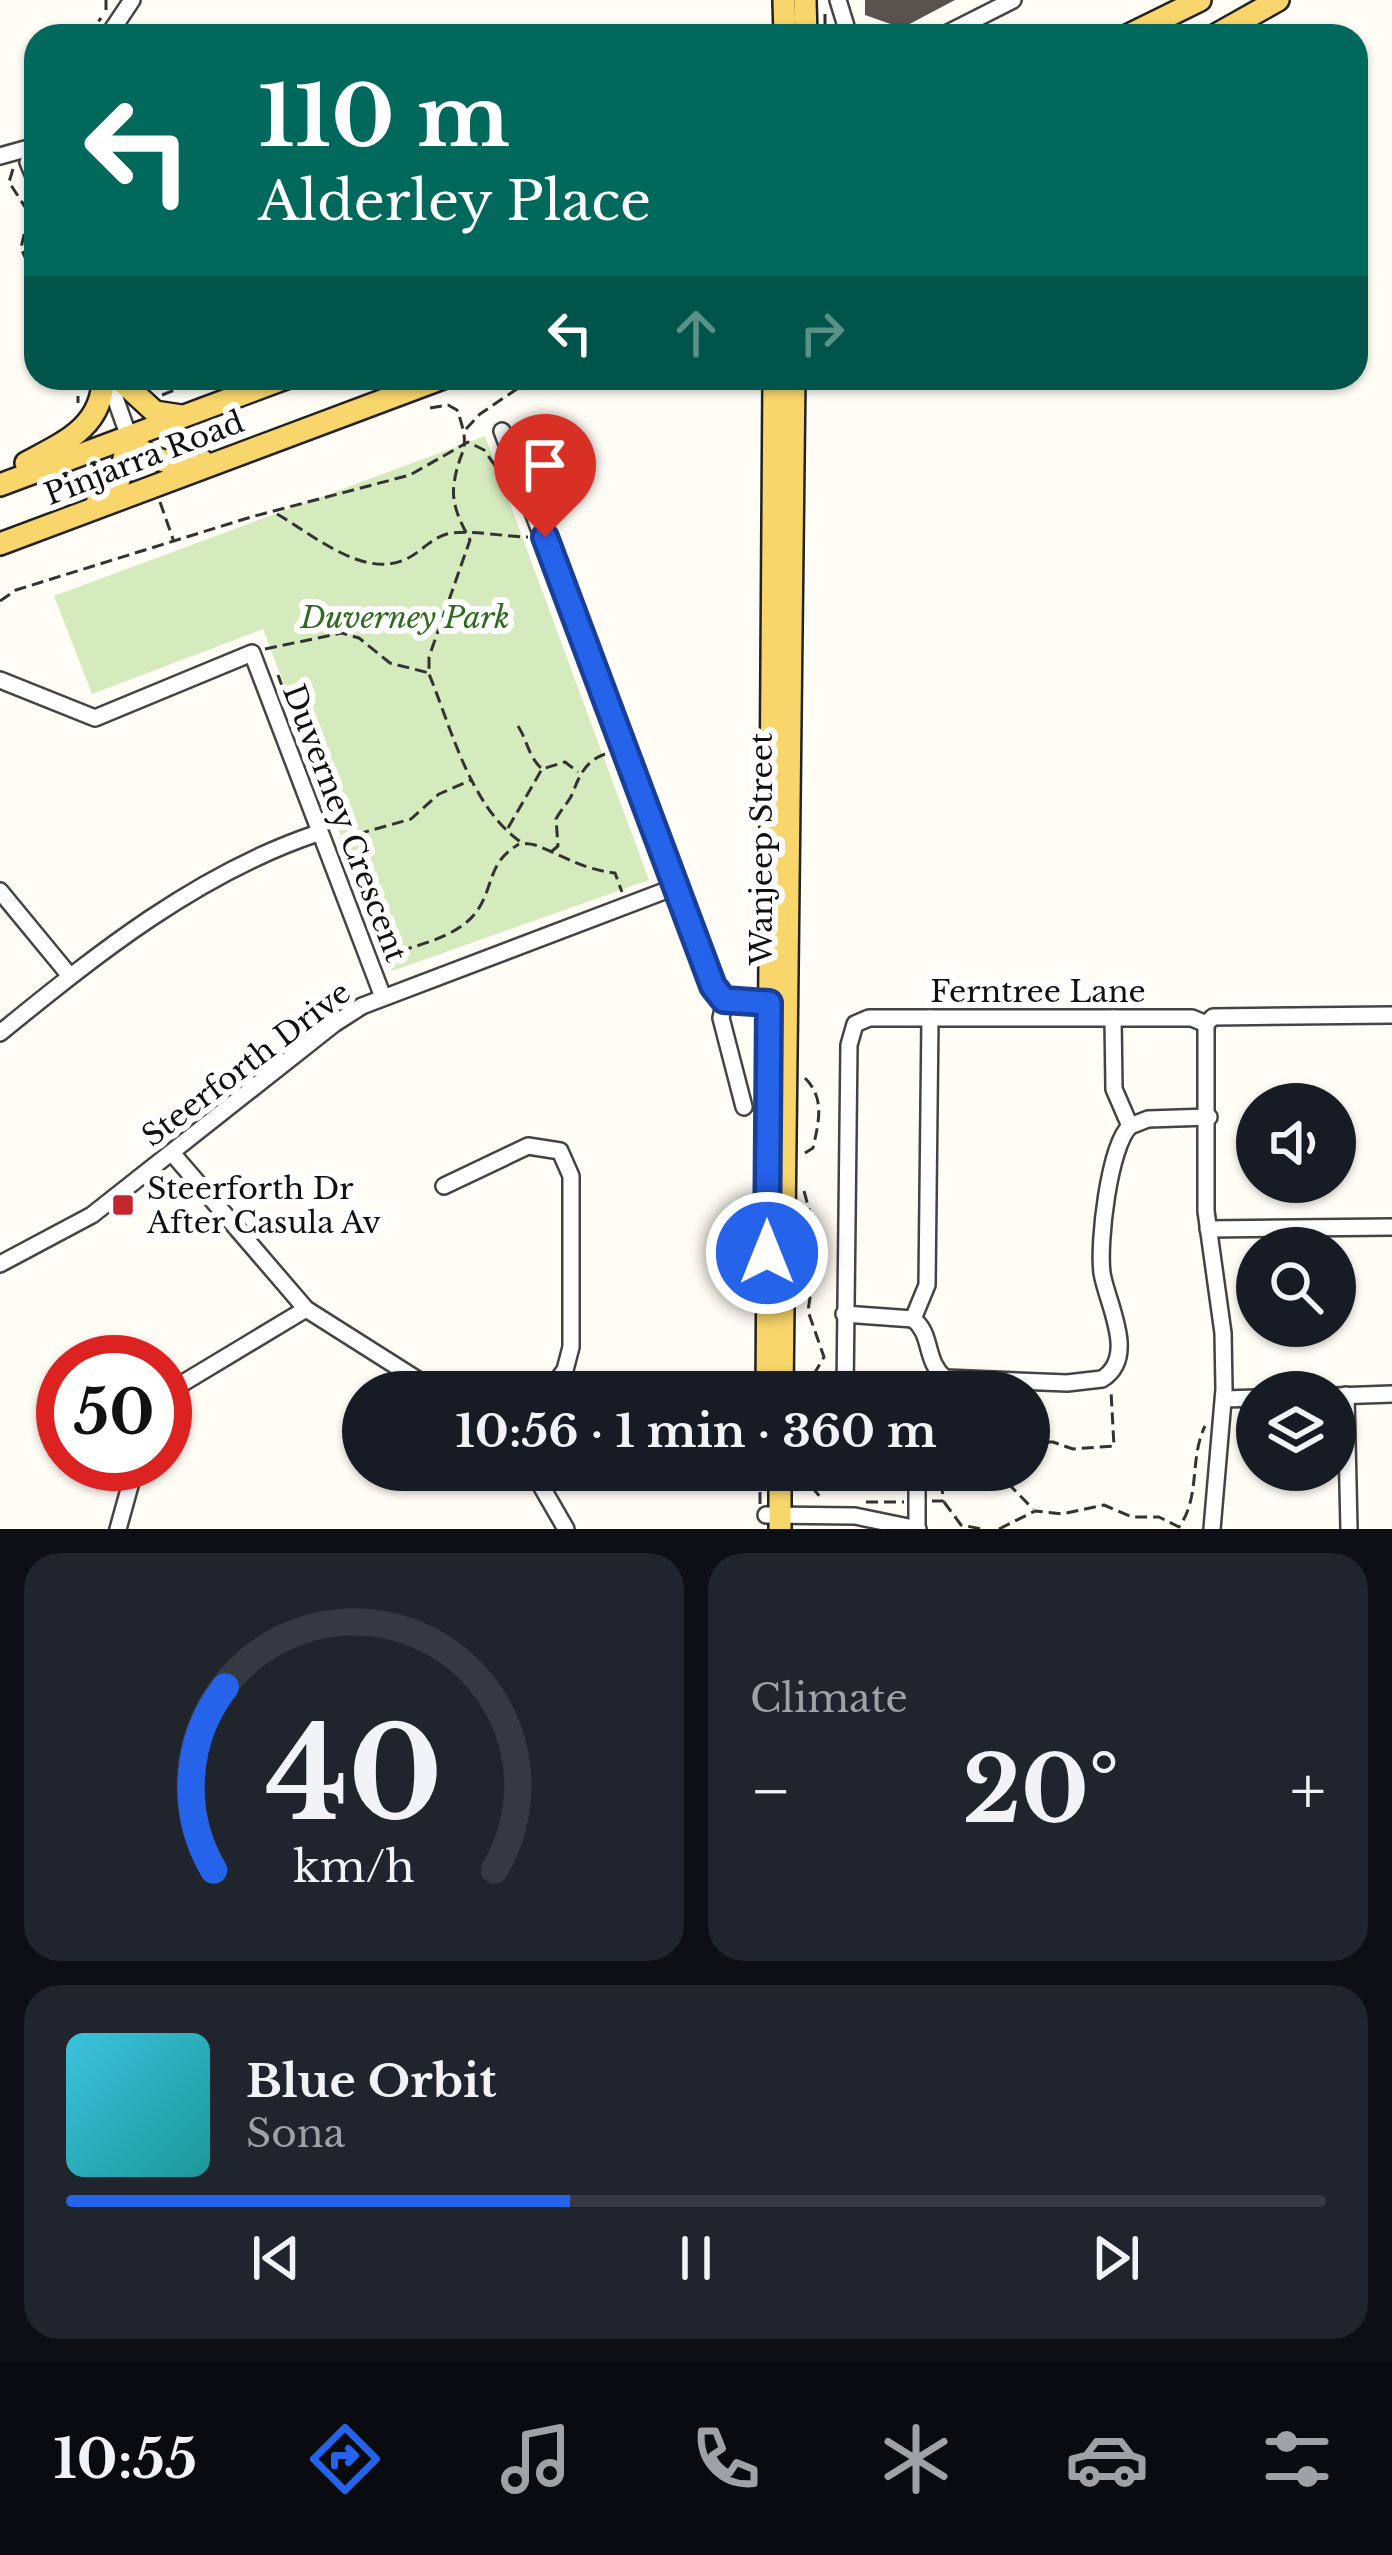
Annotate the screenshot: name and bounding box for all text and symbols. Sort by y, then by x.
text: 110 m [258,65,510,169]
icon: left [60,72,216,228]
text: Alderley Place [258,168,651,235]
icon: left [537,300,603,366]
icon: ahead [663,300,729,366]
icon: right [789,300,855,366]
street label: Pinjarra Road [39,403,249,513]
pin [494,414,596,537]
icon: arrive [512,432,578,498]
park label: Duverney Park [299,599,510,636]
street label: Duverney Crescent [275,679,415,968]
street label: Wanjeep Street [743,732,780,966]
street label: Ferntree Lane [930,973,1146,1010]
street label: Steerforth Drive [134,974,358,1154]
map controls [1236,1083,1356,1491]
button: sound [1236,1083,1356,1203]
place label: Steerforth Dr After Casula Av [146,1170,381,1241]
position arrow [704,1190,830,1316]
marker: Steerforth Dr After Casula Av [110,1192,136,1218]
button: search [1236,1227,1356,1347]
speed limit sign: 50 [36,1335,192,1491]
button: layers [1236,1371,1356,1491]
text: 10:56 · 1 min · 360 m [455,1403,937,1459]
text: Climate [750,1674,908,1723]
text: 40 [265,1698,443,1853]
text: 20° [962,1735,1119,1846]
text: − [750,1750,792,1832]
text: + [1290,1750,1326,1832]
text: km/h [293,1840,415,1894]
text: Blue Orbit [246,2053,496,2109]
text: Sona [246,2109,345,2158]
icon: previous [243,2225,309,2291]
icon: pause [663,2225,729,2291]
icon: next [1083,2225,1149,2291]
icon: directions [303,2417,387,2501]
icon: music [494,2417,578,2501]
icon: phone [684,2417,768,2501]
icon: climate [874,2417,958,2501]
icon: car [1065,2417,1149,2501]
icon: filters [1255,2417,1339,2501]
text: 10:55 [53,2426,197,2493]

